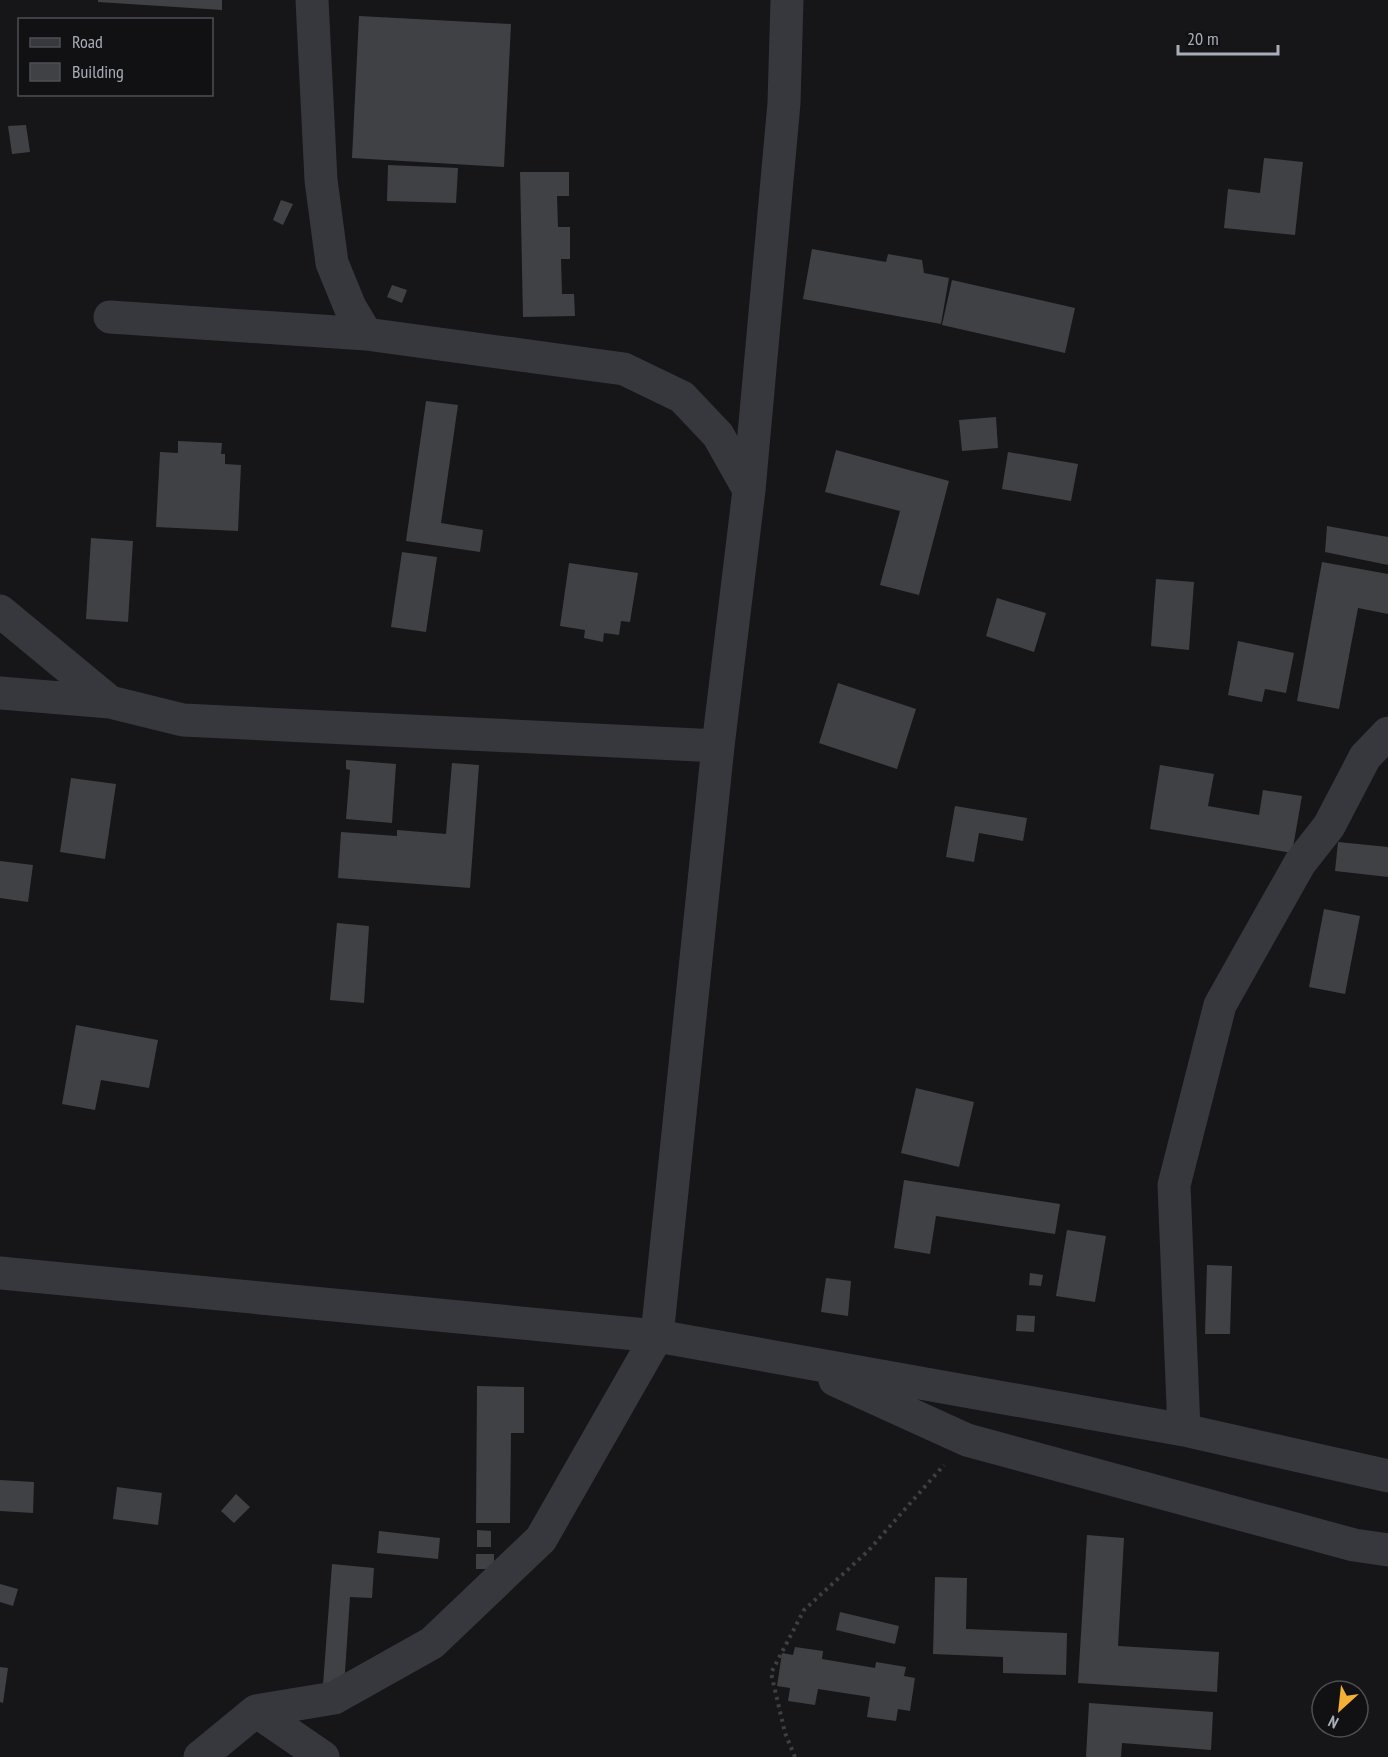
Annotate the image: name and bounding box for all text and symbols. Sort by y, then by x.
legend [18,18,213,96]
scale bar [1178,18,1278,56]
text: 20 m [1187,27,1219,50]
text: Road [72,30,103,53]
text: Building [72,60,124,83]
north arrow [1310,1679,1370,1739]
text: N [1325,1711,1342,1733]

